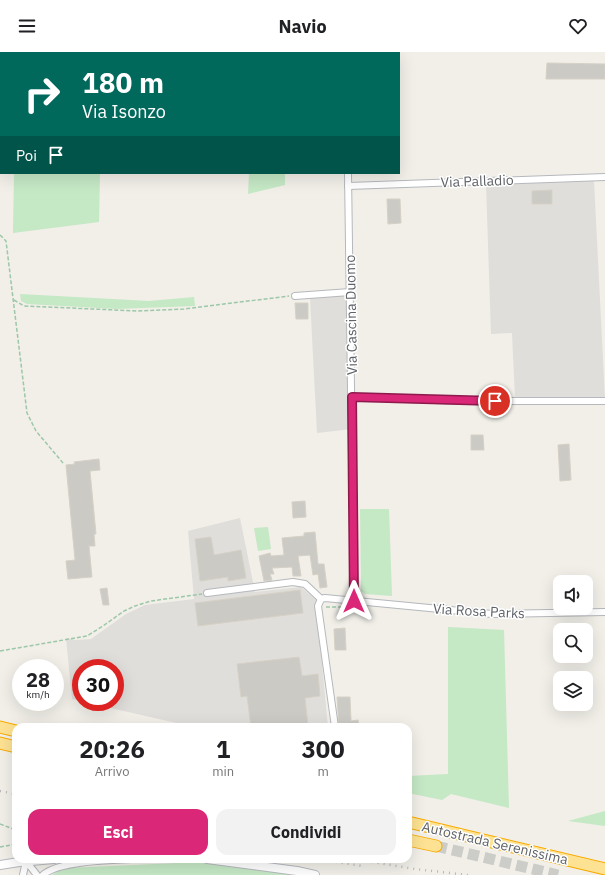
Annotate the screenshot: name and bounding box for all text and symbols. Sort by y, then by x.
icon: menu [16,15,38,37]
text: Navio [278,15,327,38]
icon: heart [567,15,589,37]
text: 180 m [82,64,164,101]
icon: right [16,68,68,120]
text: Via Isonzo [82,100,166,123]
icon: arrive [45,144,67,166]
text: Poi [16,146,37,165]
street label: Via Palladio [440,171,514,191]
street label: Via Cascina Duomo [341,255,361,375]
pin [478,384,512,418]
icon: arrive [484,390,506,412]
map controls [553,575,593,711]
button: sound [553,575,593,615]
position arrow [333,580,375,622]
street label: Via Rosa Parks [433,600,526,622]
button: search [553,623,593,663]
speed limit sign: 30 [72,659,124,711]
text: 28 [26,666,50,693]
button: layers [553,671,593,711]
text: km/h [26,688,50,701]
text: 20:26 [79,733,145,765]
text: 1 [216,733,230,765]
text: 300 [301,733,345,765]
text: Arrivo [95,763,129,780]
text: min [212,763,234,780]
text: m [317,763,329,780]
button: Esci [28,809,208,855]
button: Condividi [216,809,396,855]
street label: Autostrada Serenissima [420,817,570,869]

